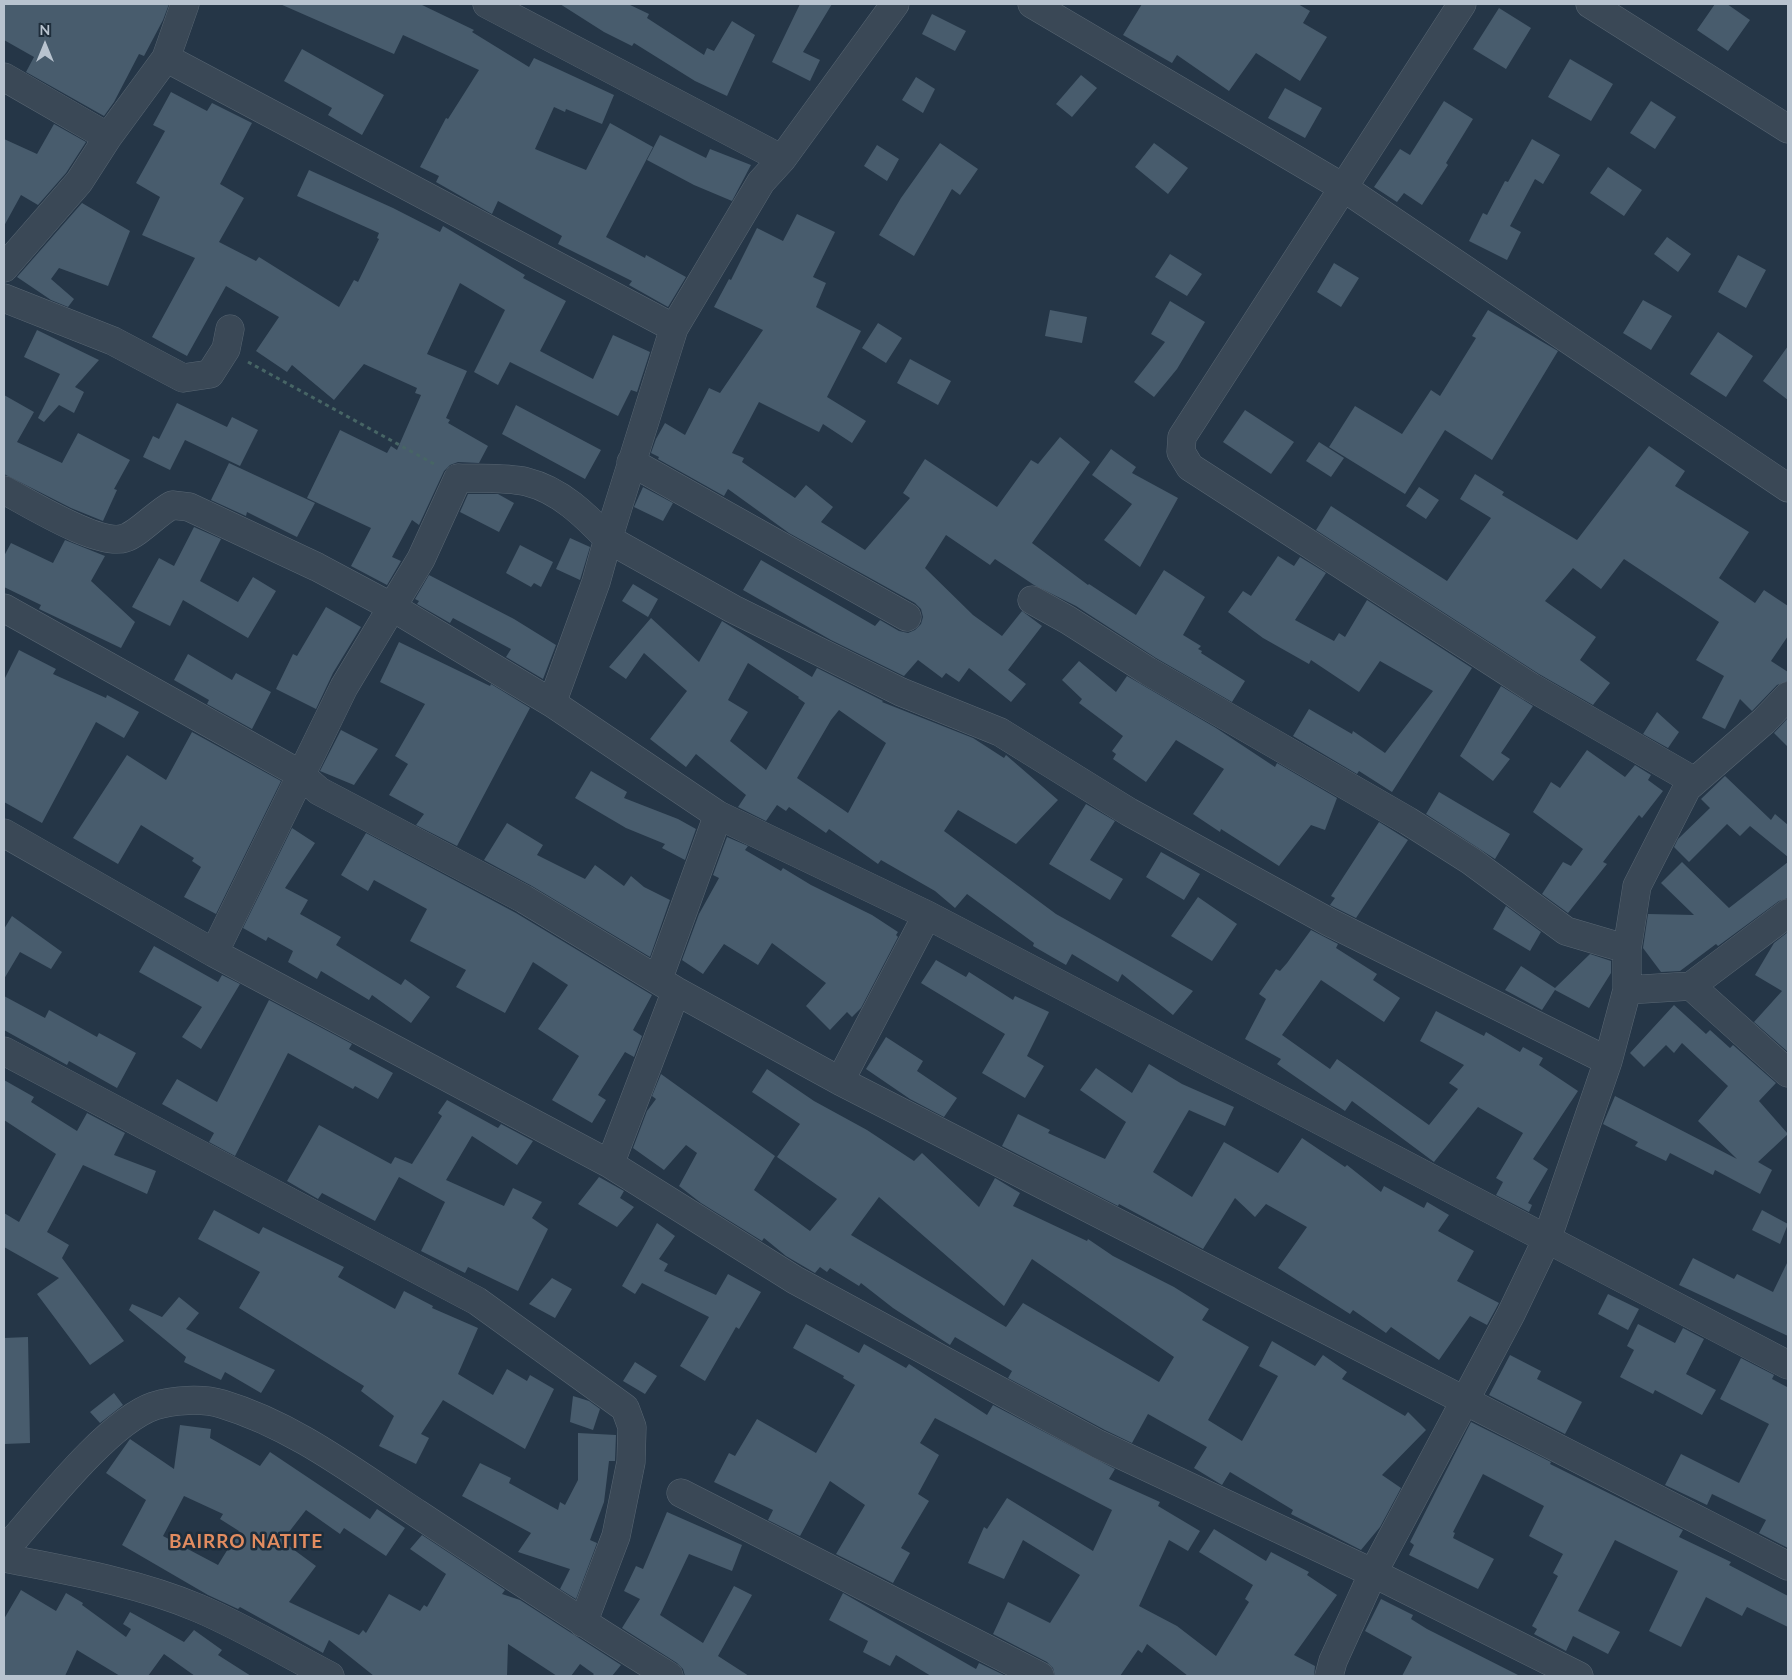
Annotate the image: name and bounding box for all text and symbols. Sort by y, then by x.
north arrow [20,20,70,70]
text: N [40,21,50,38]
district label: BAIRRO NATITE [167,1531,325,1553]

